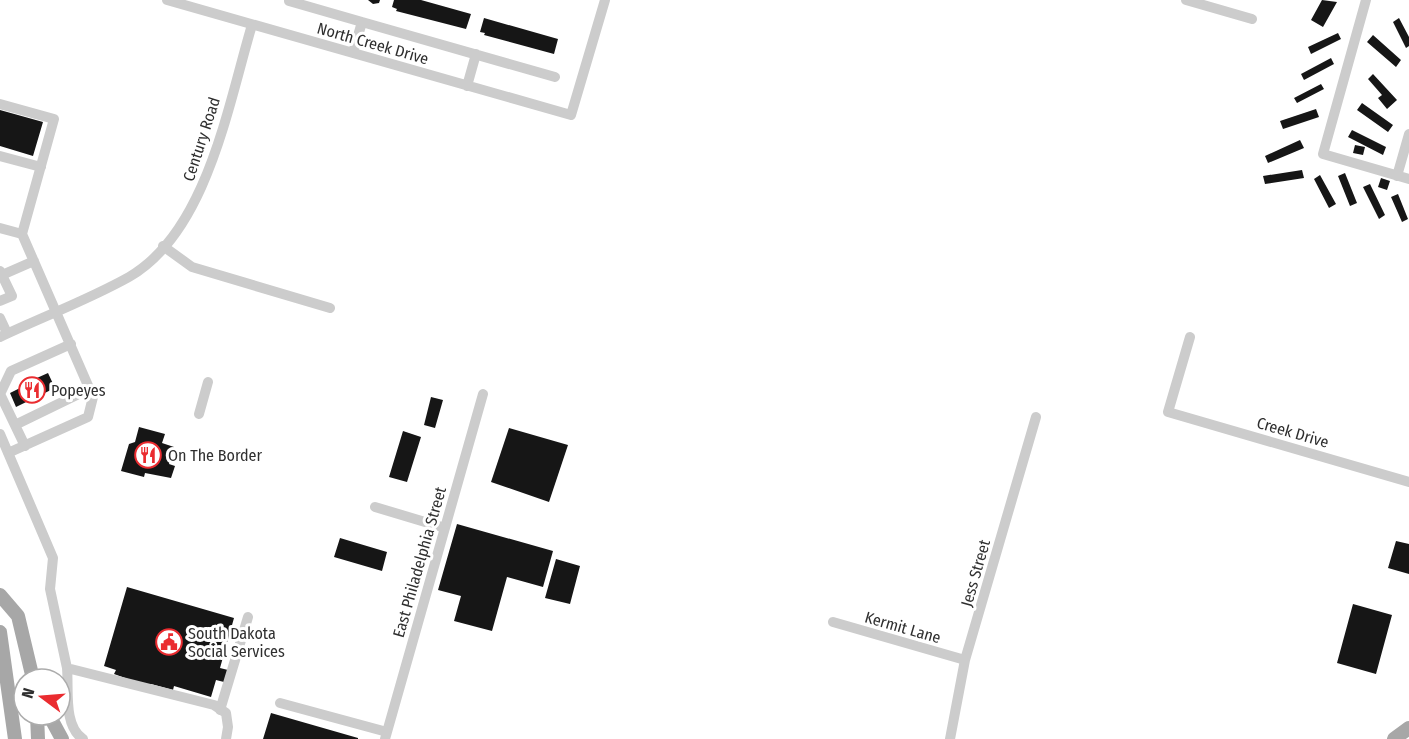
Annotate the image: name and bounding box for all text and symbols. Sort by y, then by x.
street label: North Creek Drive [315,18,431,68]
street label: Century Road [179,95,224,184]
restaurant icon: Popeyes [17,375,47,405]
place label: Popeyes [51,381,106,400]
street label: Creek Drive [1255,413,1331,452]
restaurant icon: On The Border [133,440,163,470]
place label: On The Border [168,446,263,465]
street label: East Philadelphia Street [389,484,450,640]
street label: Jess Street [957,537,994,609]
street label: Kermit Lane [863,608,943,647]
place label: South Dakota Social Services [188,624,285,661]
public building icon: South Dakota Social Services [154,627,184,657]
north arrow [12,667,72,727]
text: N [18,686,39,700]

